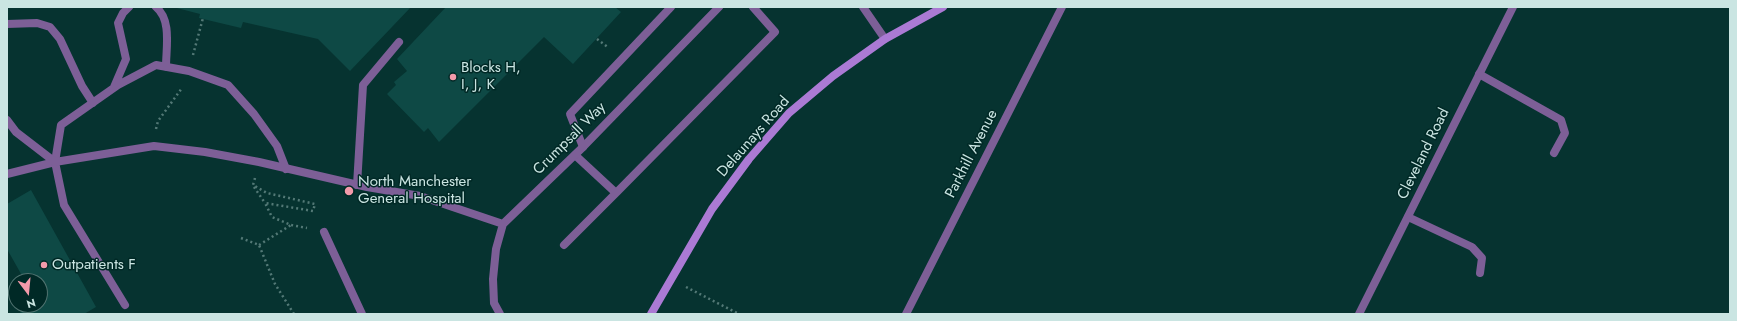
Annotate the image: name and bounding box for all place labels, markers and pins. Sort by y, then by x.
place label: Blocks H, I, J, K [461,59,521,94]
marker: Blocks H, I, J, K [448,72,458,82]
place label: North Manchester General Hospital [358,173,471,208]
marker: North Manchester General Hospital [343,185,355,197]
place label: Outpatients F [52,256,136,274]
marker: Outpatients F [39,260,49,270]

